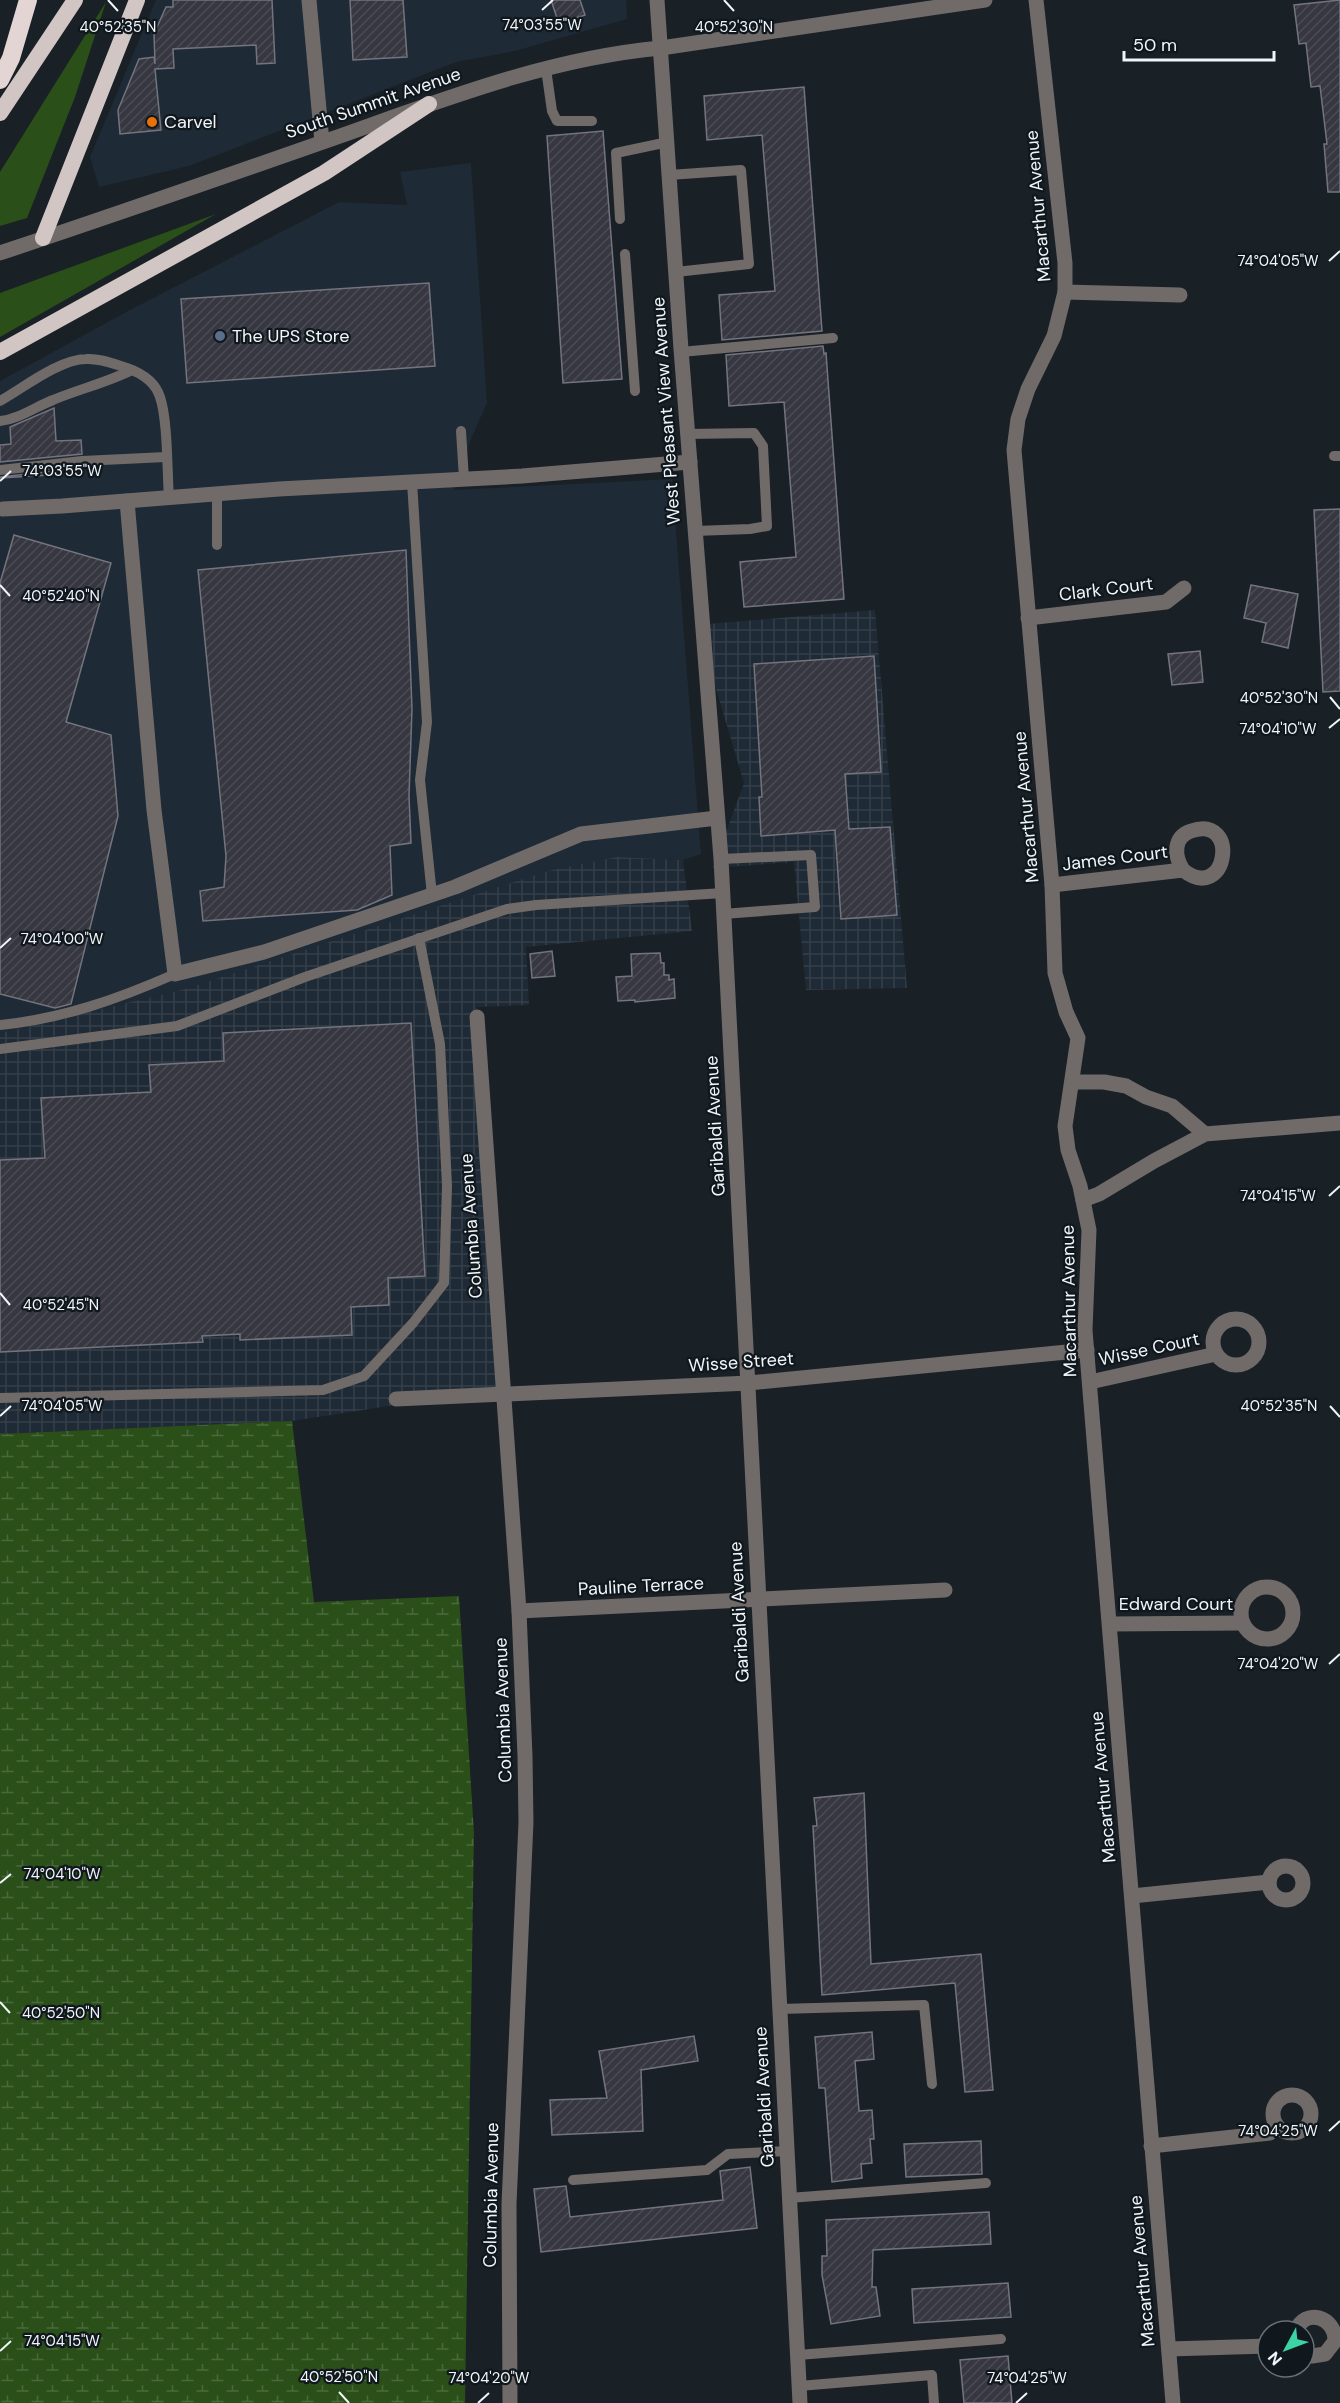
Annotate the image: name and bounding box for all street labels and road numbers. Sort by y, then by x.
street label: South Summit Avenue [282,62,464,144]
street label: Macarthur Avenue [1019,129,1057,283]
street label: West Pleasant View Avenue [646,296,686,526]
street label: Clark Court [1057,571,1155,607]
street label: Macarthur Avenue [1007,730,1045,884]
street label: James Court [1061,840,1169,876]
street label: Garibaldi Avenue [699,1055,731,1197]
street label: Columbia Avenue [454,1153,488,1299]
street label: Macarthur Avenue [1056,1225,1082,1377]
street label: Wisse Court [1096,1327,1202,1371]
street label: Wisse Street [687,1346,795,1378]
street label: Garibaldi Avenue [723,1541,755,1683]
street label: Pauline Terrace [577,1571,705,1601]
street label: Edward Court [1119,1592,1233,1616]
street label: Columbia Avenue [488,1637,518,1783]
street label: Macarthur Avenue [1084,1710,1122,1864]
street label: Garibaldi Avenue [748,2026,780,2168]
street label: Columbia Avenue [478,2122,504,2268]
street label: Macarthur Avenue [1123,2194,1161,2348]

